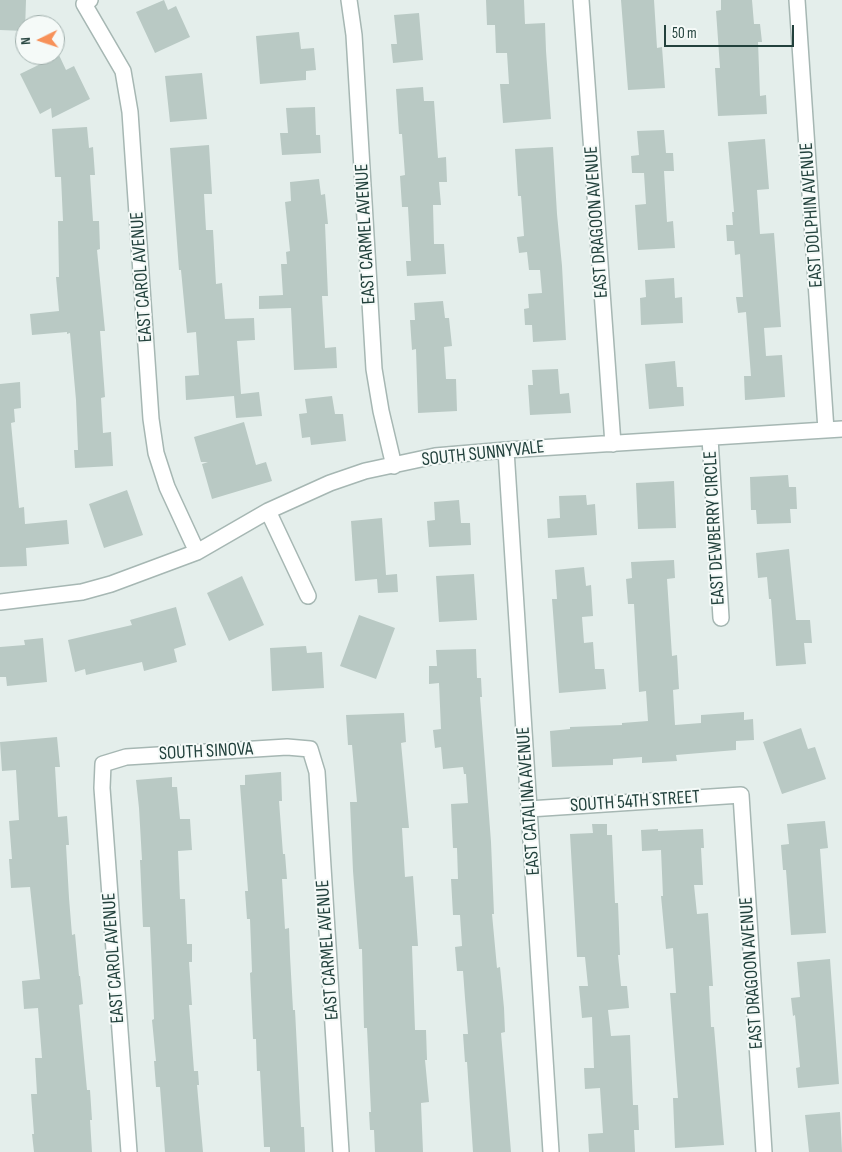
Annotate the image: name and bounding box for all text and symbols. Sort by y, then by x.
north arrow [15,15,65,65]
scale bar [667,15,797,47]
text: 50 m [672,24,697,43]
text: N [17,37,34,45]
street label: EAST DOLPHIN AVENUE [796,142,828,288]
street label: EAST DRAGOON AVENUE [580,145,614,299]
street label: EAST CARMEL AVENUE [351,163,381,305]
street label: EAST CAROL AVENUE [126,211,158,343]
street label: SOUTH SUNNYVALE [421,436,545,472]
street label: EAST DEWBERRY CIRCLE [700,450,730,606]
street label: EAST CATALINA AVENUE [512,726,546,876]
street label: SOUTH SINOVA [158,738,254,766]
street label: SOUTH 54TH STREET [569,786,701,818]
street label: EAST CARMEL AVENUE [312,879,344,1021]
street label: EAST CAROL AVENUE [98,892,130,1024]
street label: EAST DRAGOON AVENUE [735,896,769,1050]

